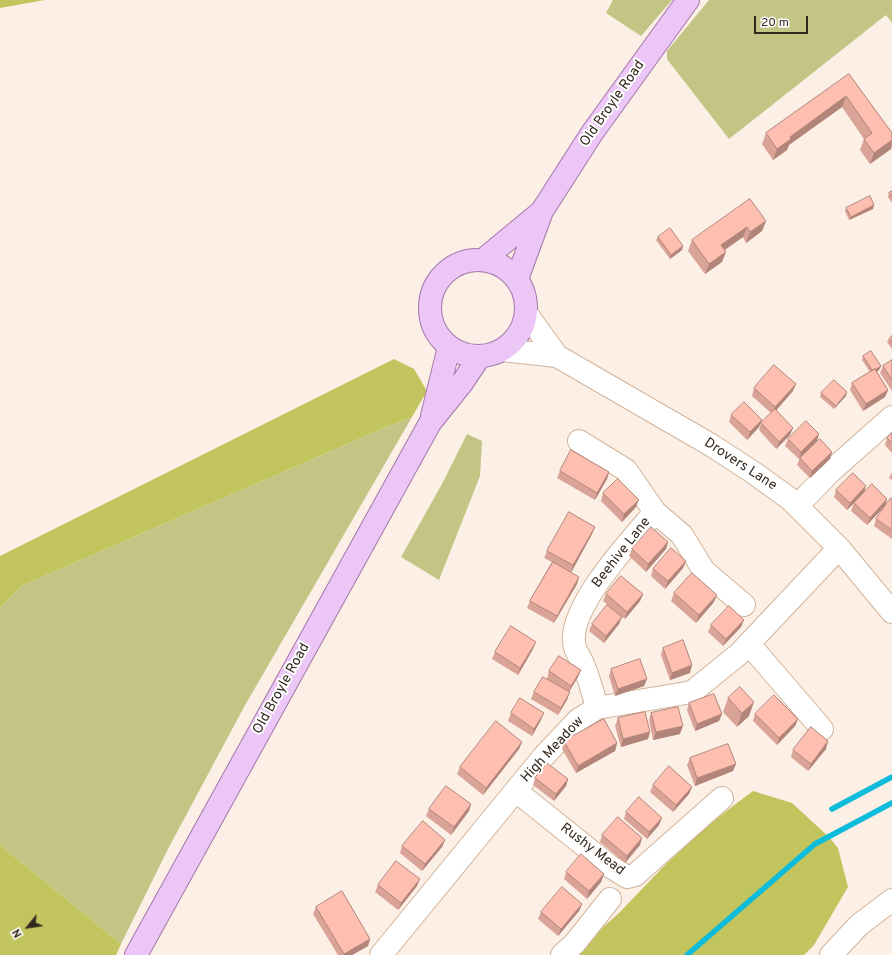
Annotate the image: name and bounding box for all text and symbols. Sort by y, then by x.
scale bar [756,8,810,34]
text: 20 m [761,15,789,31]
street label: Old Broyle Road [577,58,649,150]
street label: Drovers Lane [700,435,780,495]
street label: Beehive Lane [589,514,655,592]
street label: Old Broyle Road [250,641,314,737]
street label: High Meadow [518,713,588,787]
street label: Rushy Mead [556,820,628,880]
north arrow [8,907,48,947]
text: N [10,926,26,940]

